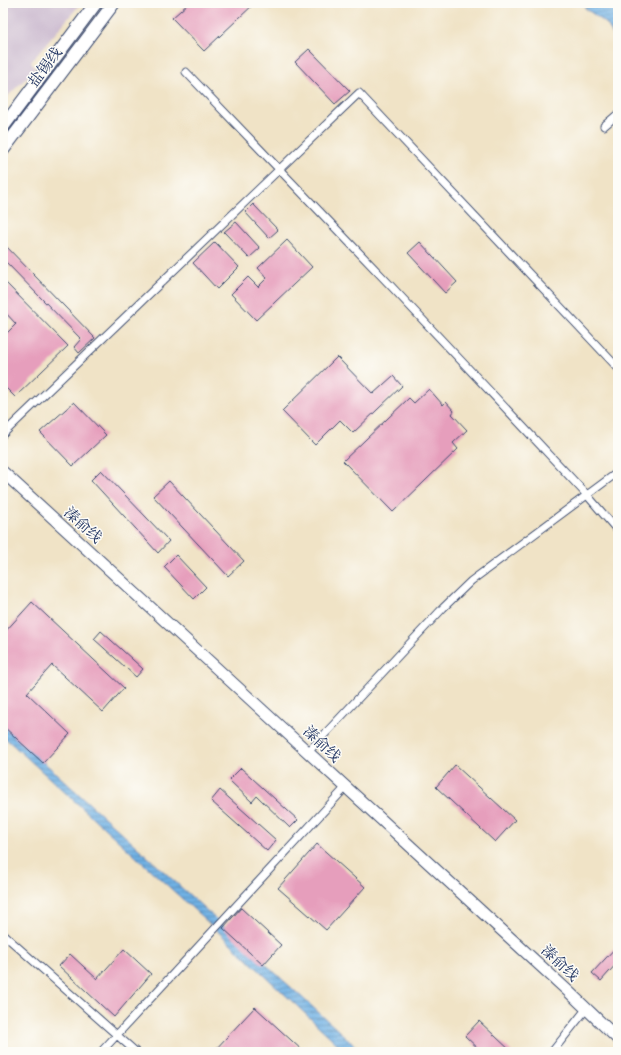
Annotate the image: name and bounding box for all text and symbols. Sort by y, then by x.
street label: 盐锡线 [24,44,66,90]
street label: 溱俞线 [60,503,106,547]
street label: 溱俞线 [299,722,345,766]
street label: 溱俞线 [537,941,583,985]

